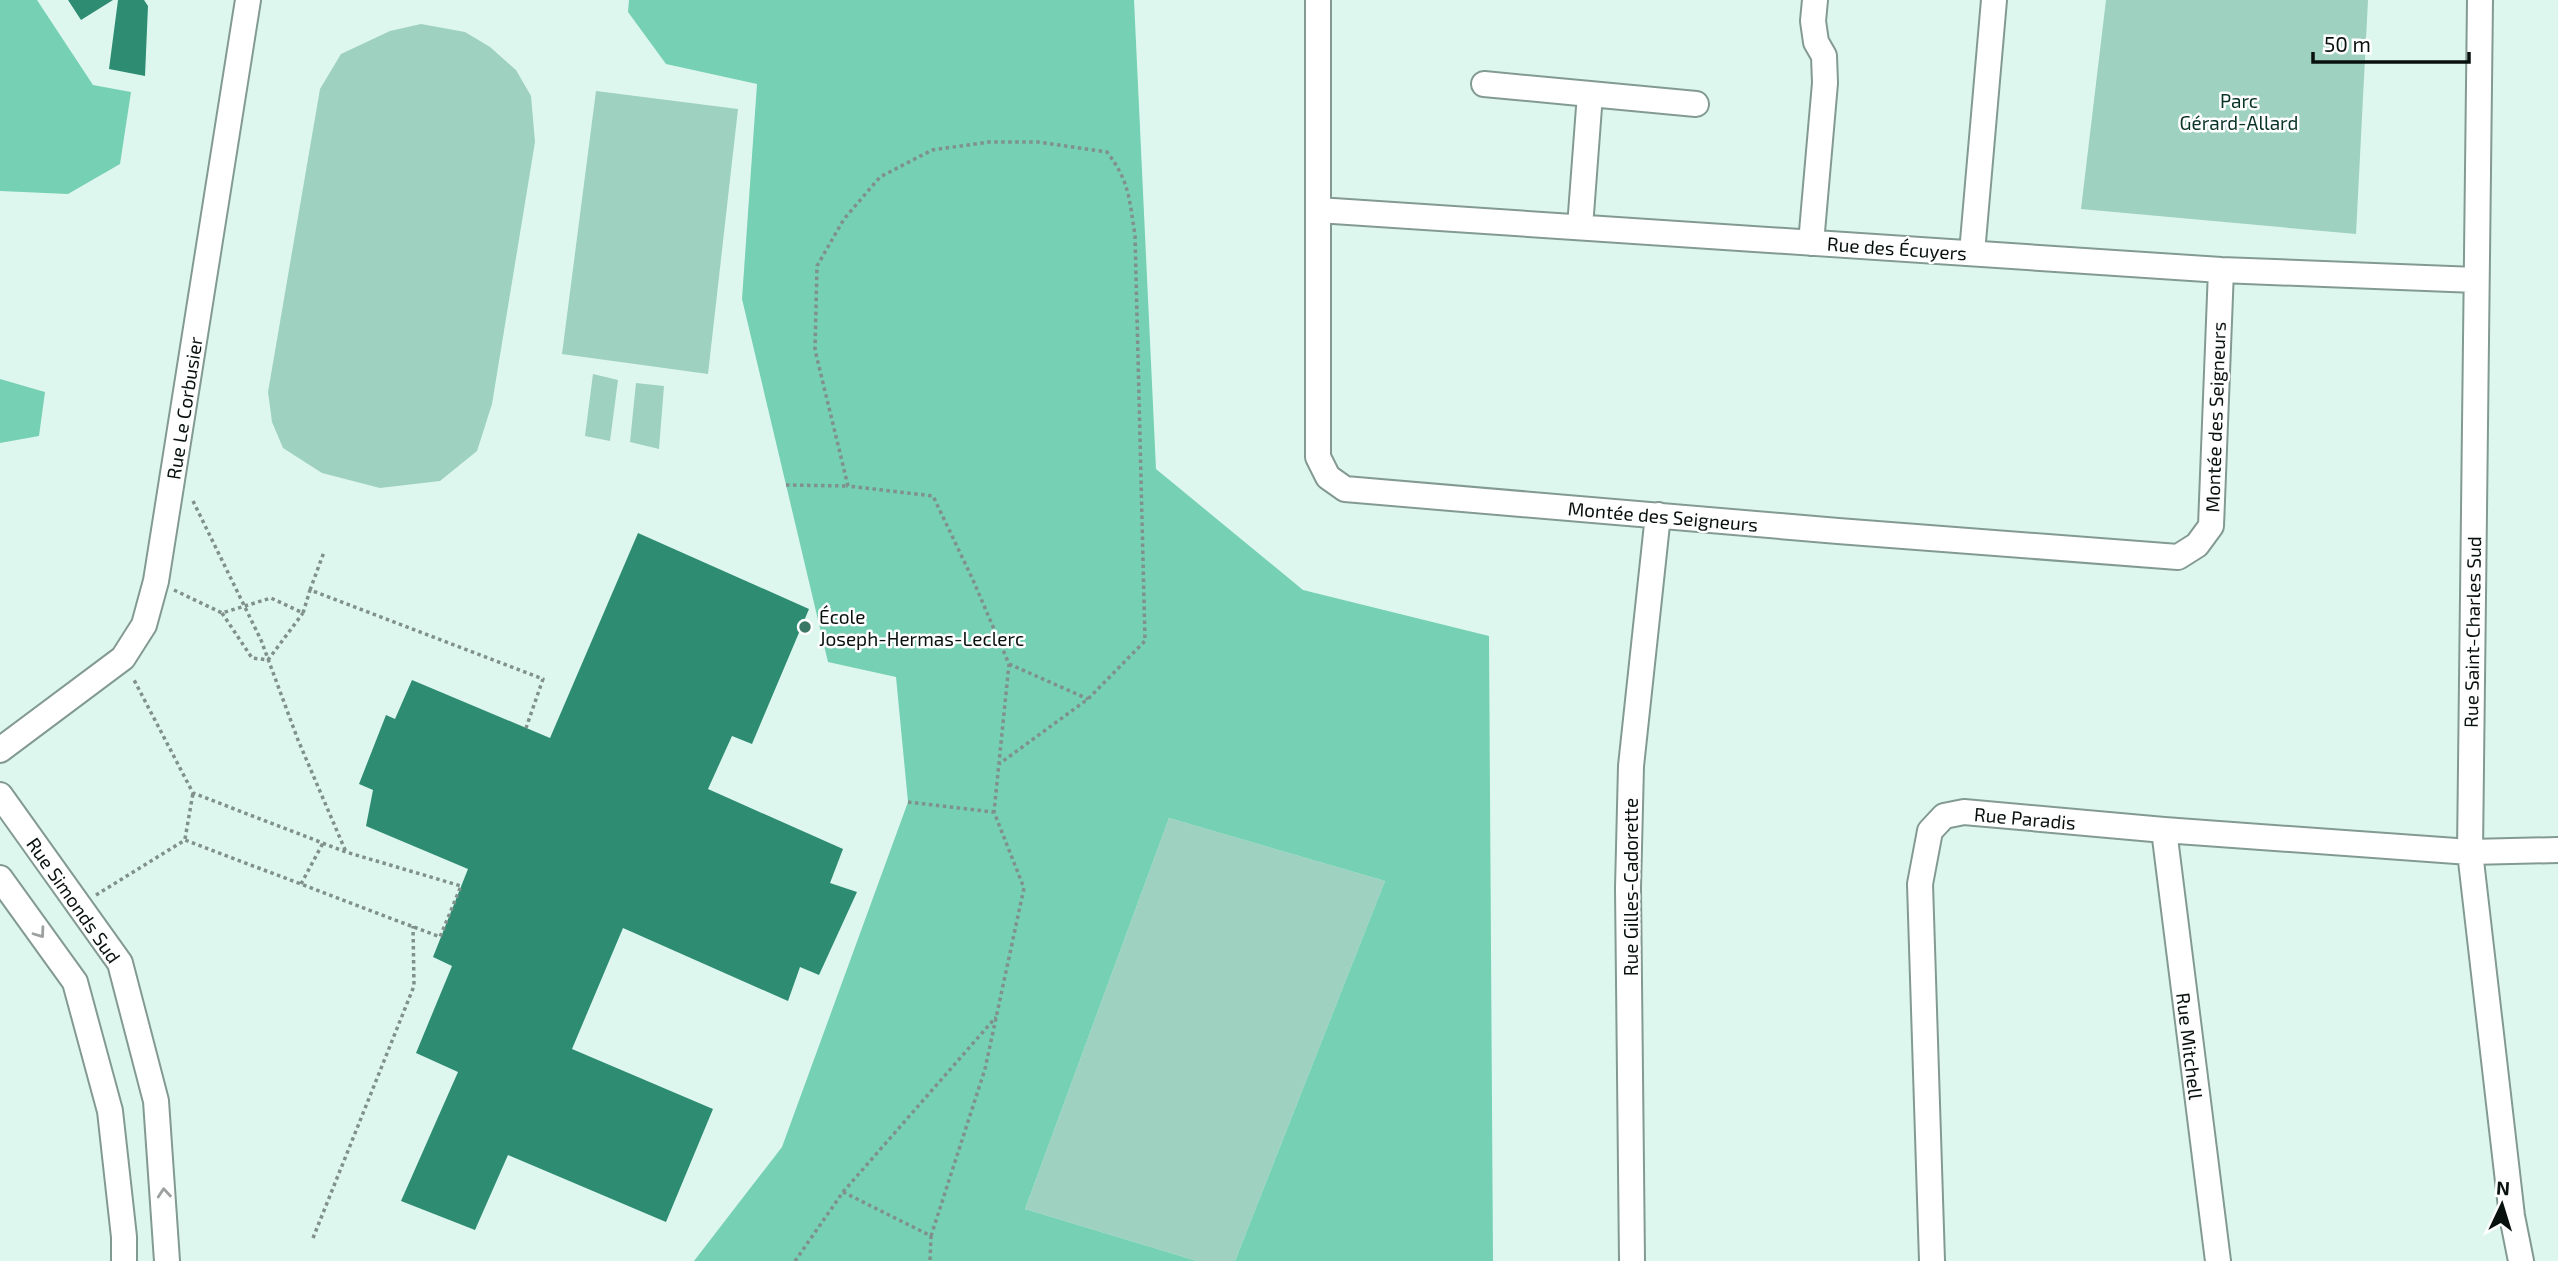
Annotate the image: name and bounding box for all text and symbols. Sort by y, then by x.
scale bar [2313,21,2469,65]
text: 50 m [2324,31,2371,56]
park label: Parc Gérard-Allard [2180,89,2298,134]
street label: Rue des Écuyers [1826,232,1968,264]
street label: Montée des Seigneurs [2200,321,2230,513]
street label: Rue Le Corbusier [161,335,207,481]
street label: Montée des Seigneurs [1567,496,1759,536]
street label: Rue Saint-Charles Sud [2459,536,2485,728]
place label: École Joseph-Hermas-Leclerc [819,605,1024,650]
marker: École Joseph-Hermas-Leclerc [797,619,813,635]
street label: Rue Gilles-Cadorette [1619,798,1642,976]
street label: Rue Paradis [1973,802,2077,834]
street label: Rue Simonds Sud [22,833,126,967]
one-way arrow [32,925,44,938]
street label: Rue Mitchell [2172,991,2208,1101]
north arrow [2467,1170,2537,1240]
text: N [2496,1176,2511,1199]
one-way arrow [157,1187,172,1198]

